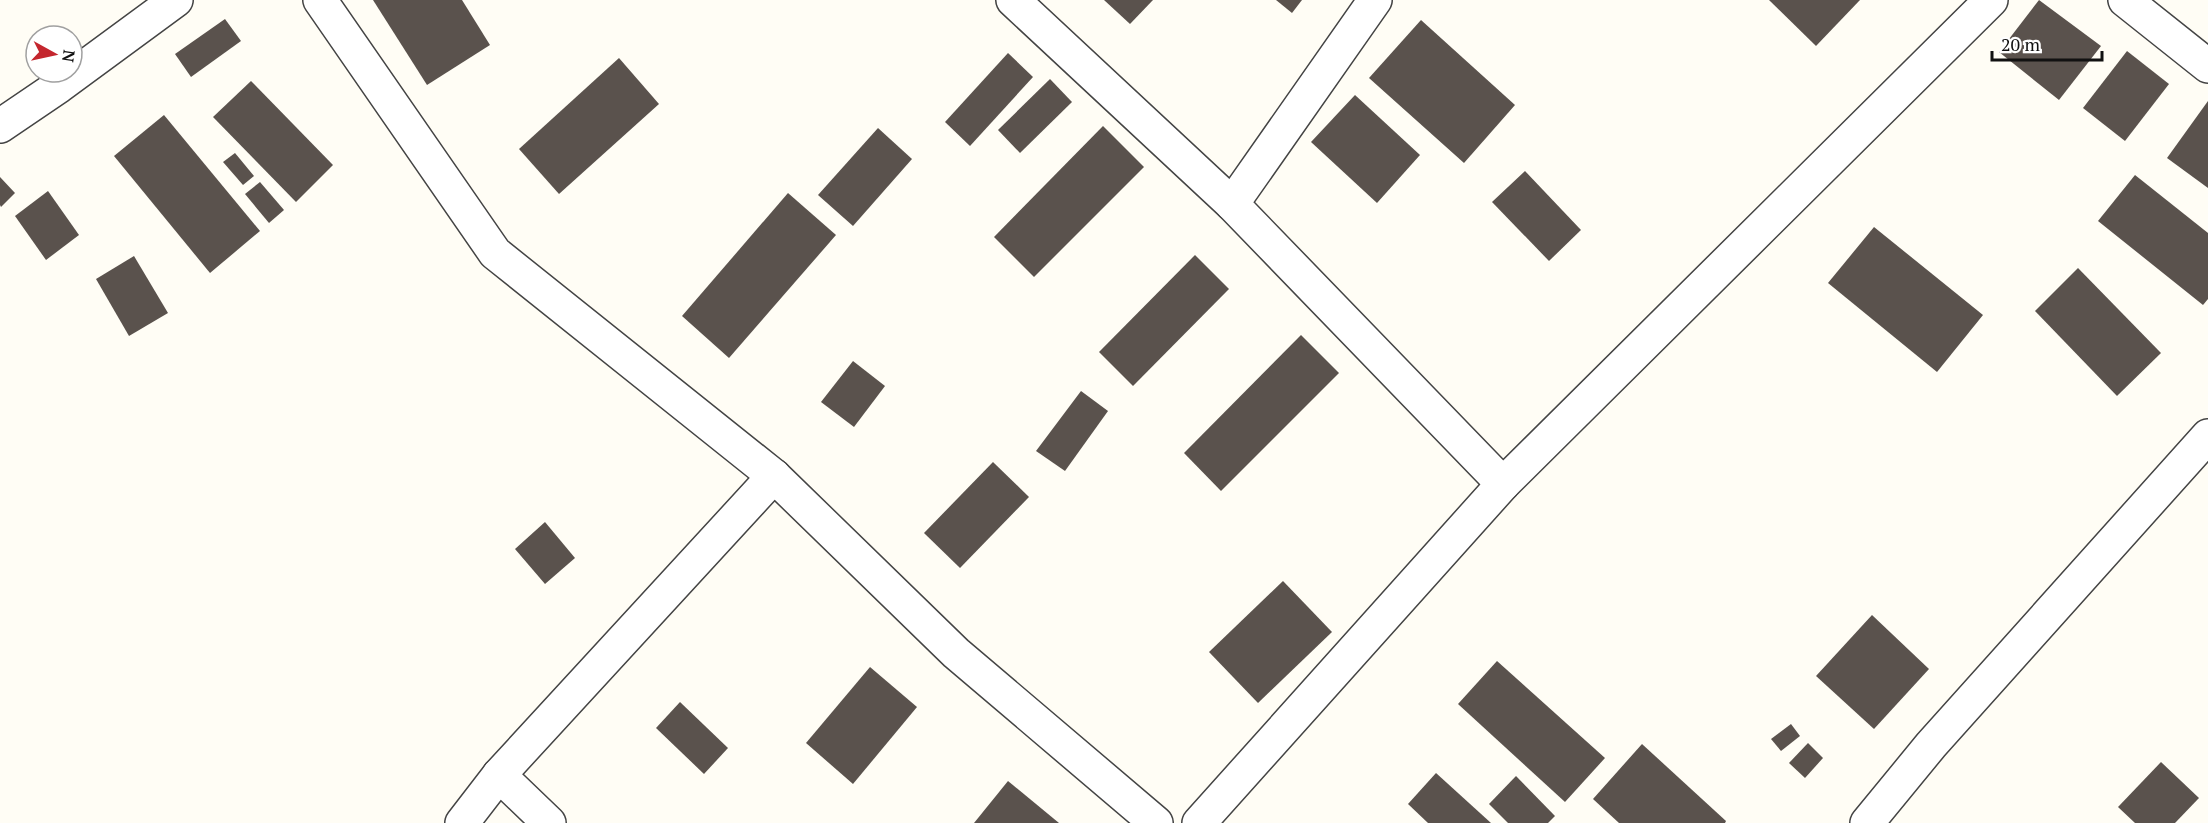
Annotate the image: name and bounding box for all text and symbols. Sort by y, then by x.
north arrow [24,24,84,84]
scale bar [1992,24,2102,62]
text: 20 m [2001,32,2041,56]
text: N [57,49,81,64]

